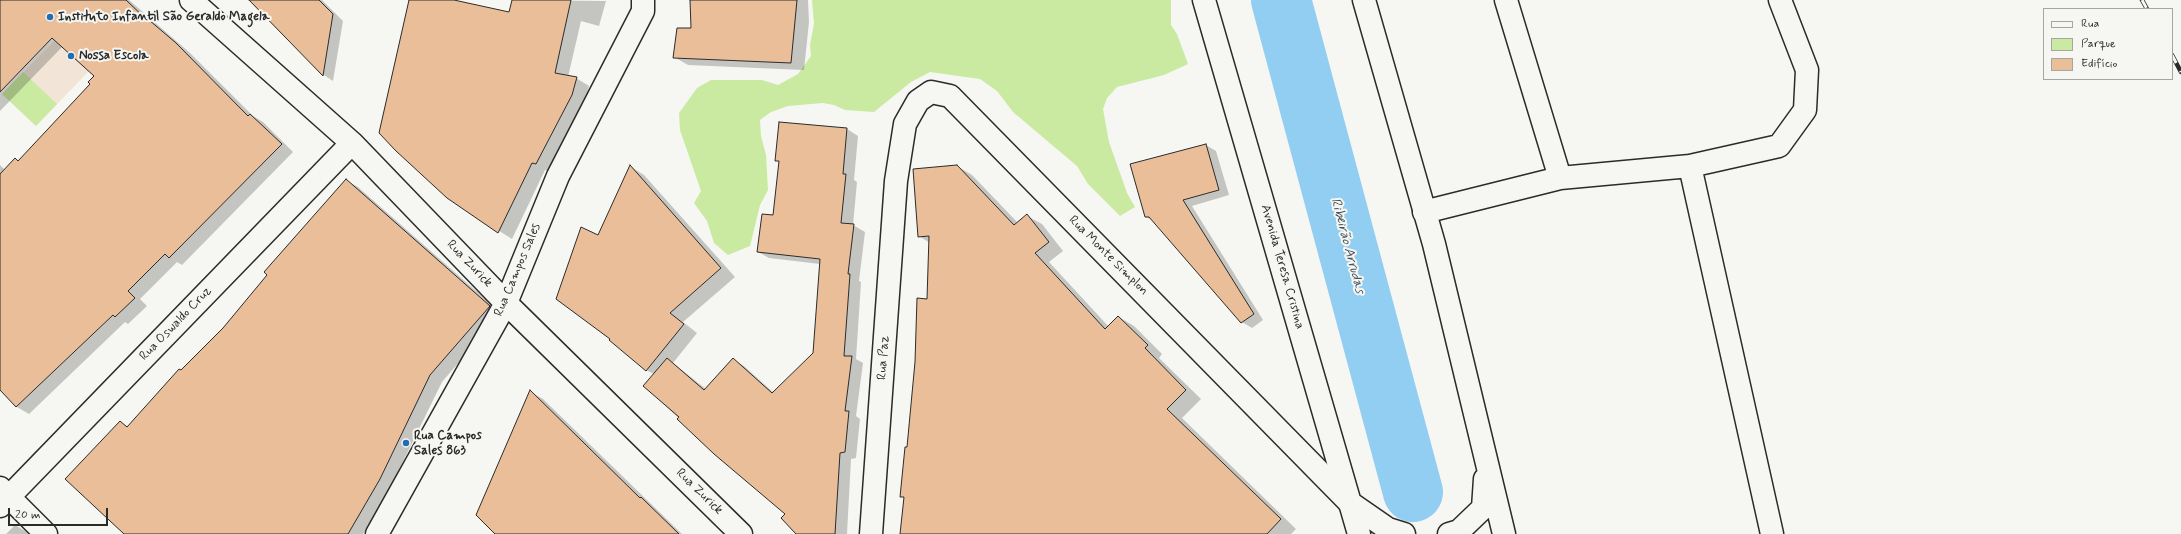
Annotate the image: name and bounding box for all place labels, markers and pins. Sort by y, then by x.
place label: Instituto Infantil São Geraldo Magela [58,9,269,25]
marker: Instituto Infantil São Geraldo Magela [45,12,55,22]
place label: Nossa Escola [79,48,149,64]
marker: Nossa Escola [66,51,76,61]
place label: Rua Campos Sales 863 [414,428,482,459]
marker: Rua Campos Sales 863 [401,438,411,448]

